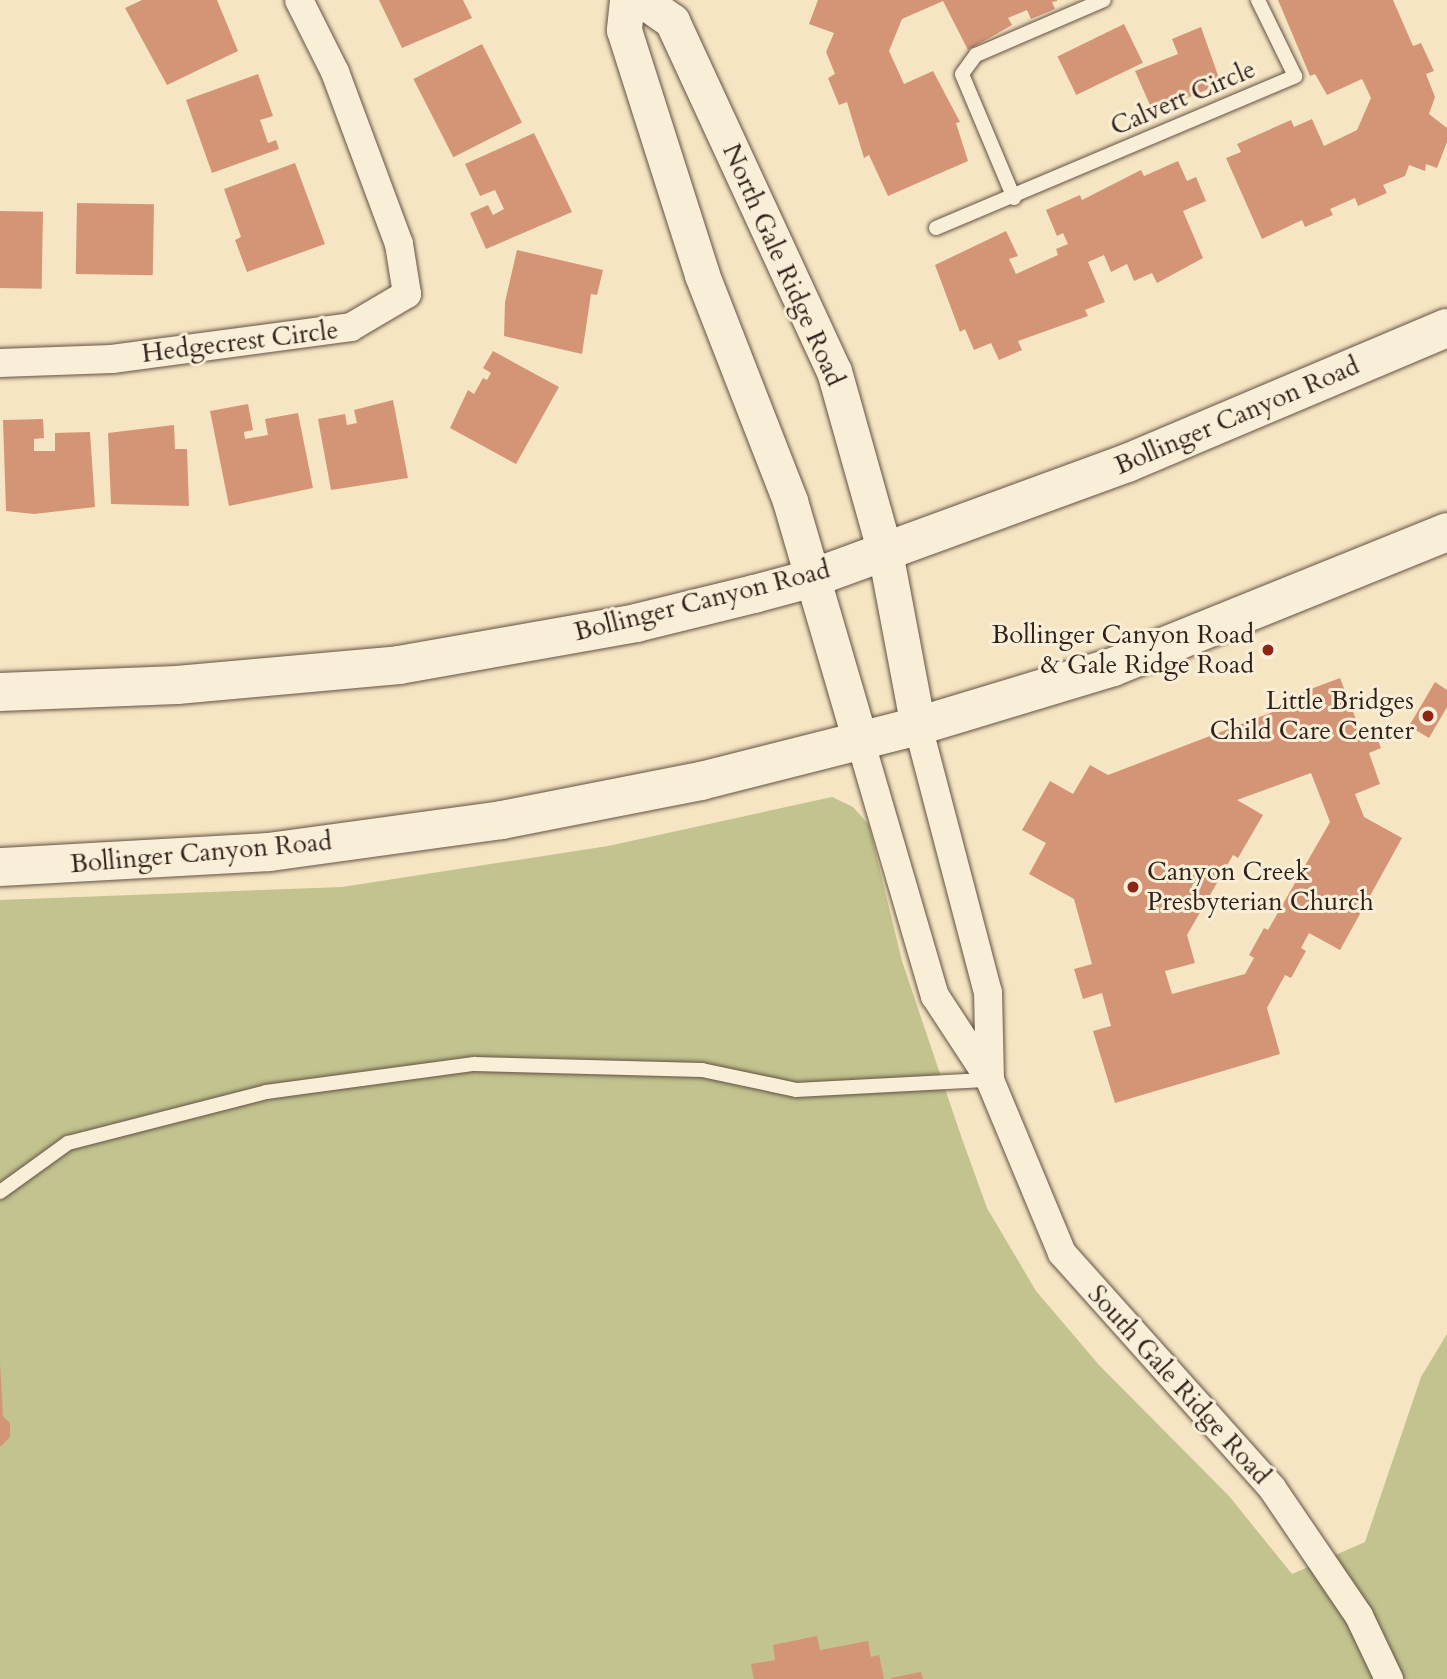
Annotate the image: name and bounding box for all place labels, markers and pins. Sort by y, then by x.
place label: Bollinger Canyon Road & Gale Ridge Road [992,619,1254,680]
marker: Bollinger Canyon Road & Gale Ridge Road [1260,642,1276,658]
place label: Little Bridges Child Care Center [1210,685,1414,746]
marker: Little Bridges Child Care Center [1420,708,1436,724]
place label: Canyon Creek Presbyterian Church [1147,856,1374,917]
marker: Canyon Creek Presbyterian Church [1125,879,1141,895]

